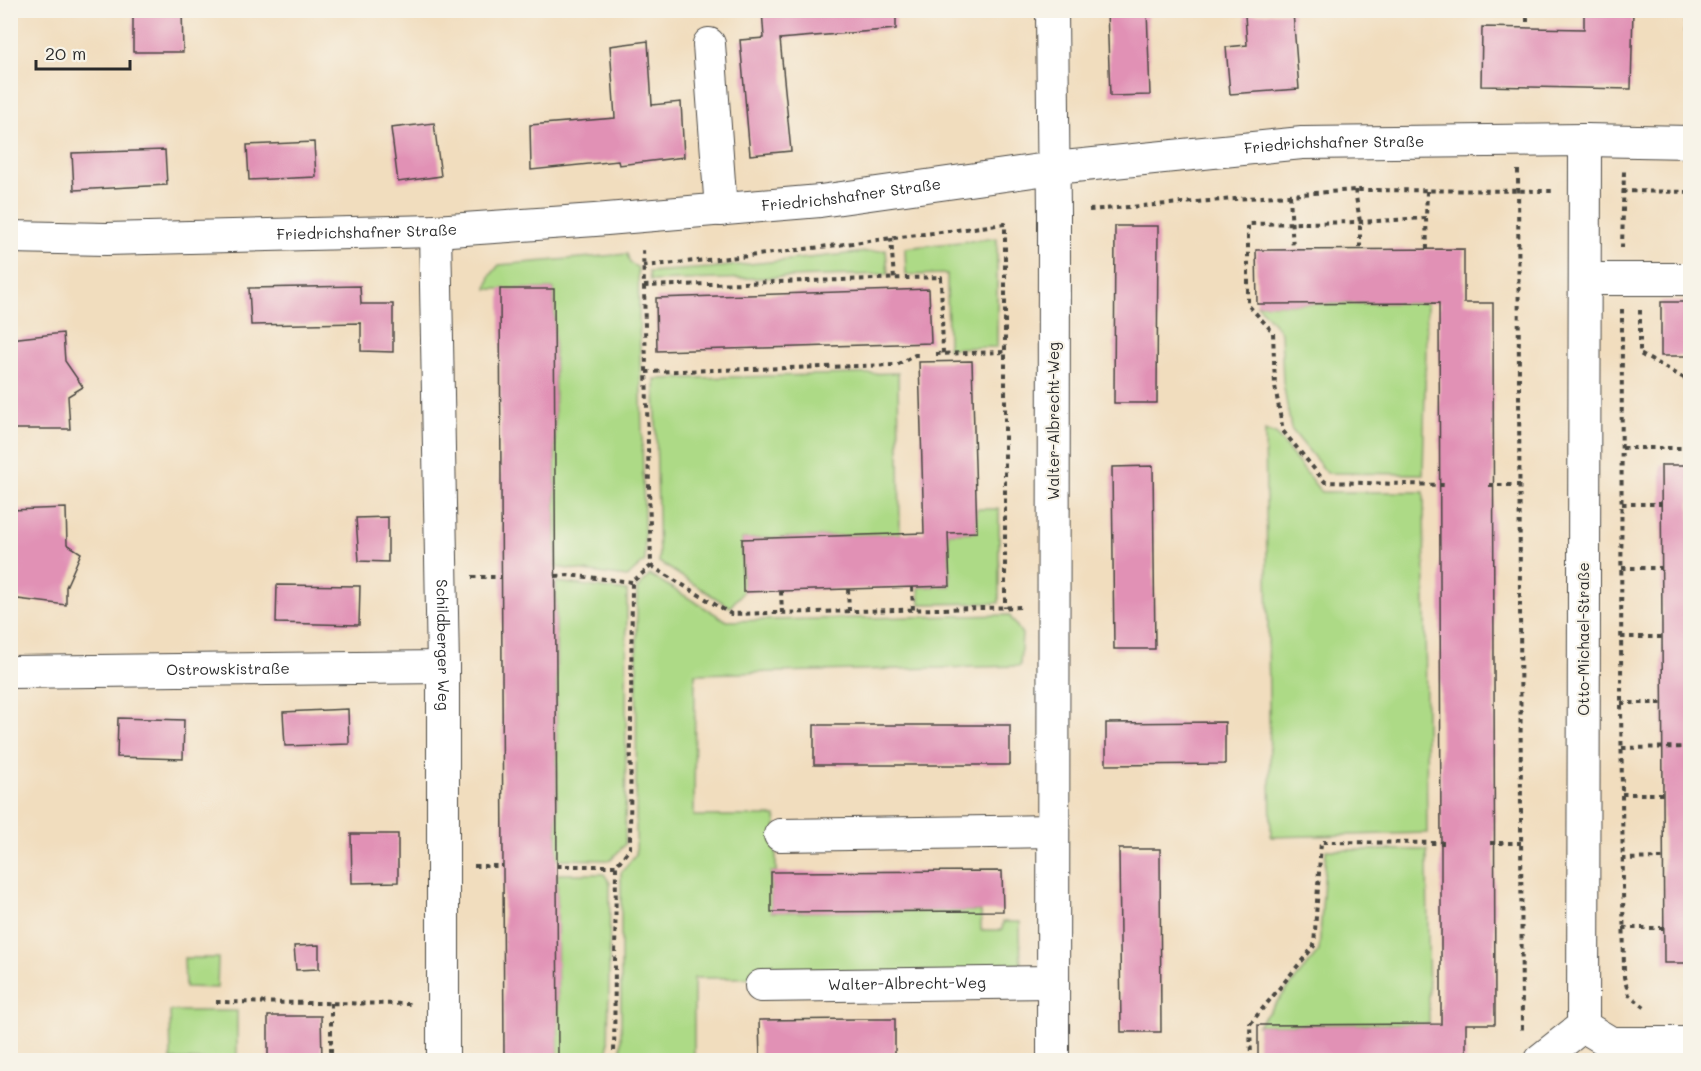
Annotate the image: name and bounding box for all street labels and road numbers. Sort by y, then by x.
street label: Friedrichshafner Straße [1243,131,1424,158]
street label: Friedrichshafner Straße [761,173,942,215]
street label: Friedrichshafner Straße [276,219,458,244]
street label: Walter-Albrecht-Weg [1043,342,1063,500]
street label: Otto-Michael-Straße [1573,562,1593,716]
street label: Schildberger Weg [432,579,454,711]
street label: Ostrowskistraße [166,658,290,679]
street label: Walter-Albrecht-Weg [828,972,986,994]

